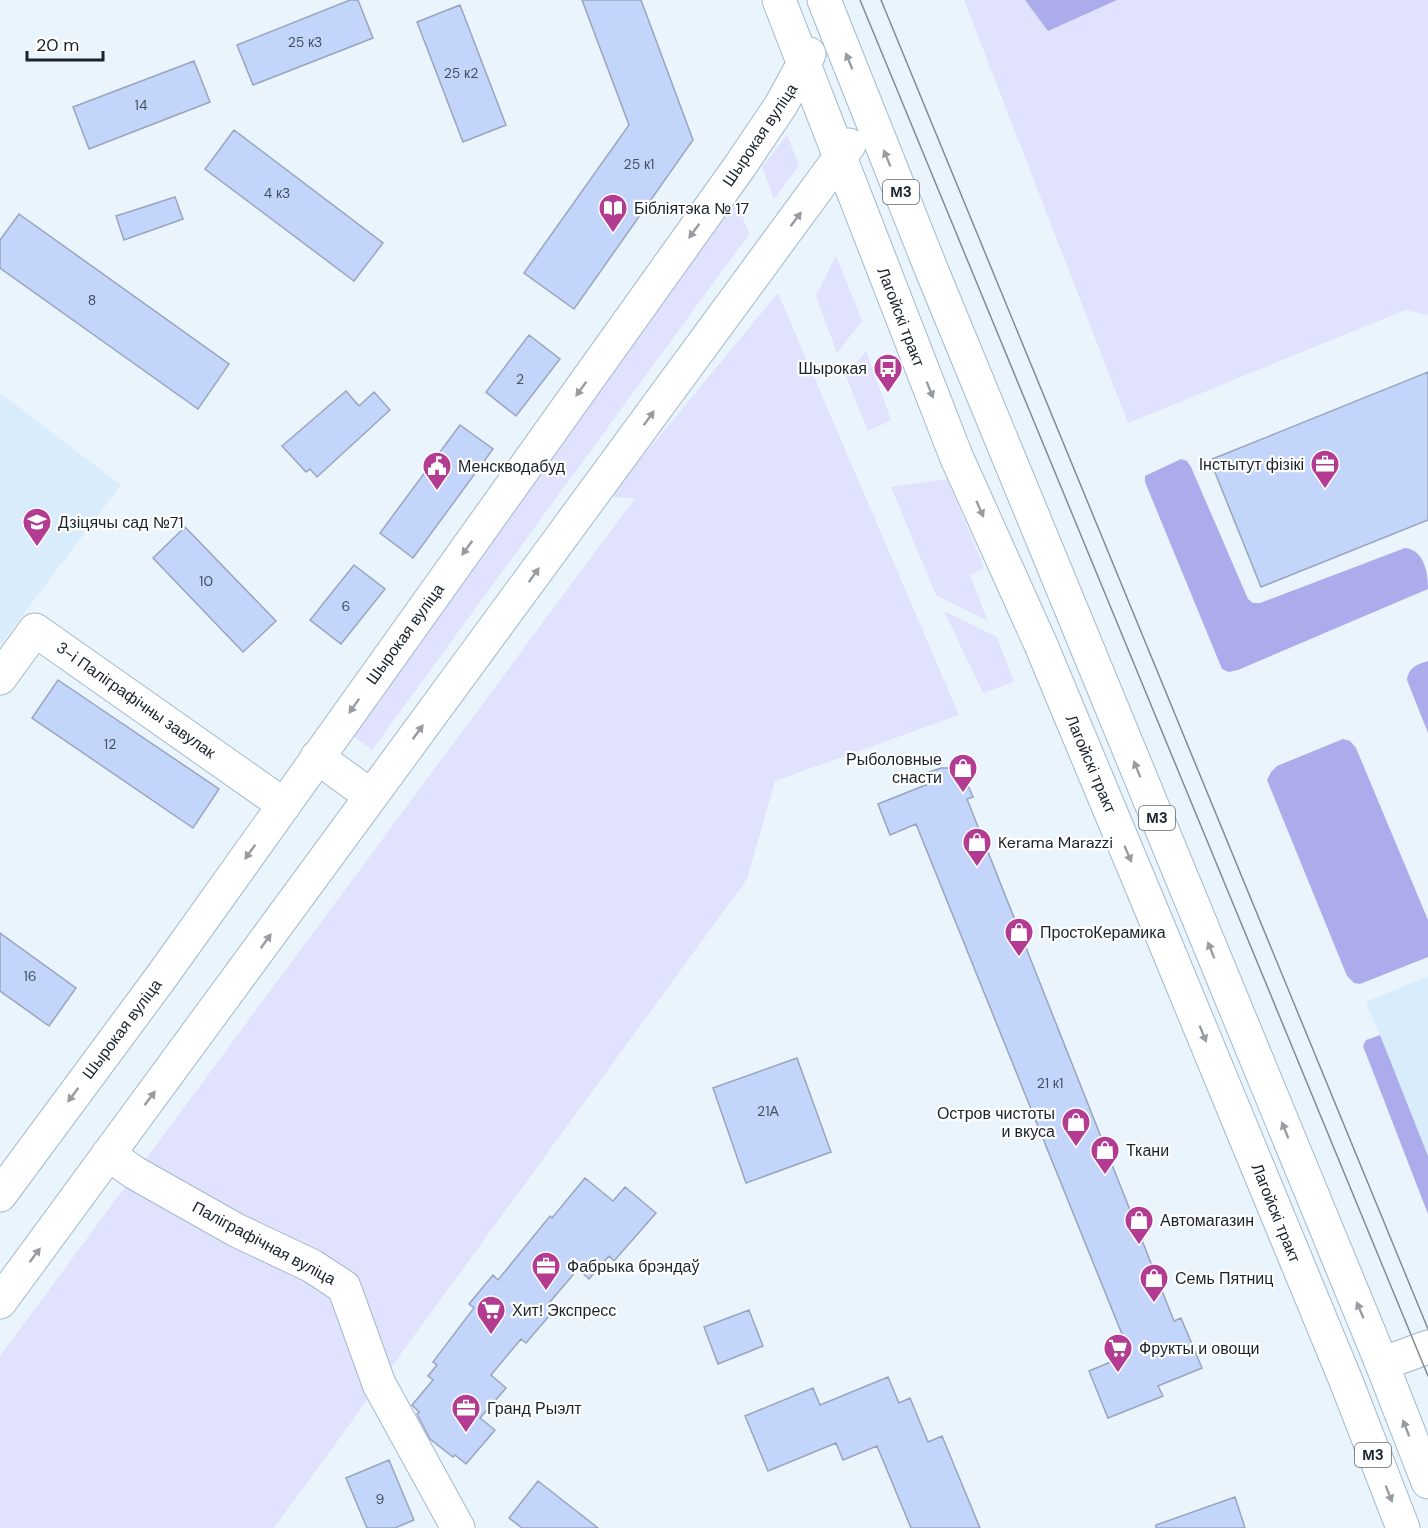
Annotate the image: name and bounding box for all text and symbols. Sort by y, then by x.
scale bar [27,24,104,62]
text: 20 m [36,33,79,57]
house number: 25 к3 [288,33,322,51]
one-way arrow [844,52,853,70]
house number: 25 к2 [444,64,478,82]
street label: Шырокая вуліца [718,79,802,191]
house number: 14 [135,96,148,114]
one-way arrow [882,149,891,167]
house number: 25 к1 [624,155,654,173]
road number: М3 [883,180,919,204]
house number: 4 к3 [264,184,290,202]
library icon: Бібліятэка № 17 [597,192,629,234]
place label: Бібліятэка № 17 [634,198,749,219]
one-way arrow [789,212,801,227]
one-way arrow [688,222,700,238]
street label: Лагойскі тракт [872,264,930,370]
house number: 8 [88,291,96,309]
bus stop icon: Шырокая [872,352,904,394]
place label: Шырокая [798,358,867,379]
house number: 2 [516,370,524,388]
one-way arrow [926,381,935,399]
one-way arrow [575,382,587,397]
one-way arrow [643,410,655,426]
office icon: Інстытут фізікі [1309,448,1341,490]
public building icon: Менскводабуд [421,450,453,492]
place label: Інстытут фізікі [1199,454,1304,475]
place label: Менскводабуд [458,456,566,477]
one-way arrow [975,501,984,518]
school or university icon: Дзіцячы сад №71 [21,506,53,548]
place label: Дзіцячы сад №71 [58,512,183,533]
one-way arrow [461,539,473,555]
one-way arrow [527,568,539,583]
house number: 10 [199,572,213,590]
street label: Шырокая вуліца [361,579,449,689]
house number: 6 [342,597,350,615]
street label: 3-і Паліграфічны завулак [52,637,221,764]
one-way arrow [348,699,360,714]
street label: Лагойскі тракт [1061,711,1121,817]
one-way arrow [412,725,424,741]
house number: 12 [104,735,116,753]
place label: Рыболовные снасти [846,749,942,788]
shop icon: Рыболовные снасти [947,752,979,794]
one-way arrow [1132,760,1141,778]
road number: М3 [1139,806,1175,830]
shop icon: Kerama Marazzi [961,826,993,868]
place label: Kerama Marazzi [998,832,1113,853]
one-way arrow [244,844,256,860]
one-way arrow [1124,845,1134,863]
shop icon: ПростоКерамика [1003,916,1035,958]
place label: ПростоКерамика [1040,922,1166,943]
one-way arrow [260,933,272,949]
one-way arrow [1206,940,1216,958]
house number: 16 [23,967,37,985]
street label: Шырокая вуліца [78,975,167,1083]
one-way arrow [1198,1026,1208,1044]
house number: 21 к1 [1037,1074,1063,1092]
one-way arrow [68,1087,80,1102]
one-way arrow [144,1090,156,1106]
house number: 21А [757,1102,780,1120]
place label: Остров чистоты и вкуса [937,1103,1055,1142]
shop icon: Остров чистоты и вкуса [1060,1106,1092,1148]
one-way arrow [1280,1121,1289,1139]
shop icon: Ткани [1089,1134,1121,1176]
place label: Ткани [1126,1140,1169,1161]
street label: Лагойскі тракт [1247,1160,1306,1266]
street label: Паліграфічная вуліца [189,1196,339,1290]
shop icon: Автомагазин [1123,1204,1155,1246]
place label: Автомагазин [1160,1210,1254,1231]
one-way arrow [29,1247,41,1263]
office icon: Фабрыка брэндаў [530,1250,562,1292]
place label: Фабрыка брэндаў [567,1256,699,1277]
shop icon: Семь Пятниц [1138,1262,1170,1304]
place label: Семь Пятниц [1175,1268,1273,1289]
supermarket icon: Хит! Экспресс [475,1294,507,1336]
place label: Хит! Экспресс [512,1300,616,1321]
one-way arrow [1355,1301,1364,1319]
supermarket icon: Фрукты и овощи [1102,1332,1134,1374]
place label: Фрукты и овощи [1139,1338,1260,1359]
office icon: Гранд Рыэлт [450,1392,482,1434]
place label: Гранд Рыэлт [487,1398,582,1419]
one-way arrow [1401,1418,1411,1436]
road number: М3 [1355,1443,1391,1467]
one-way arrow [1384,1486,1394,1504]
house number: 9 [376,1490,385,1508]

